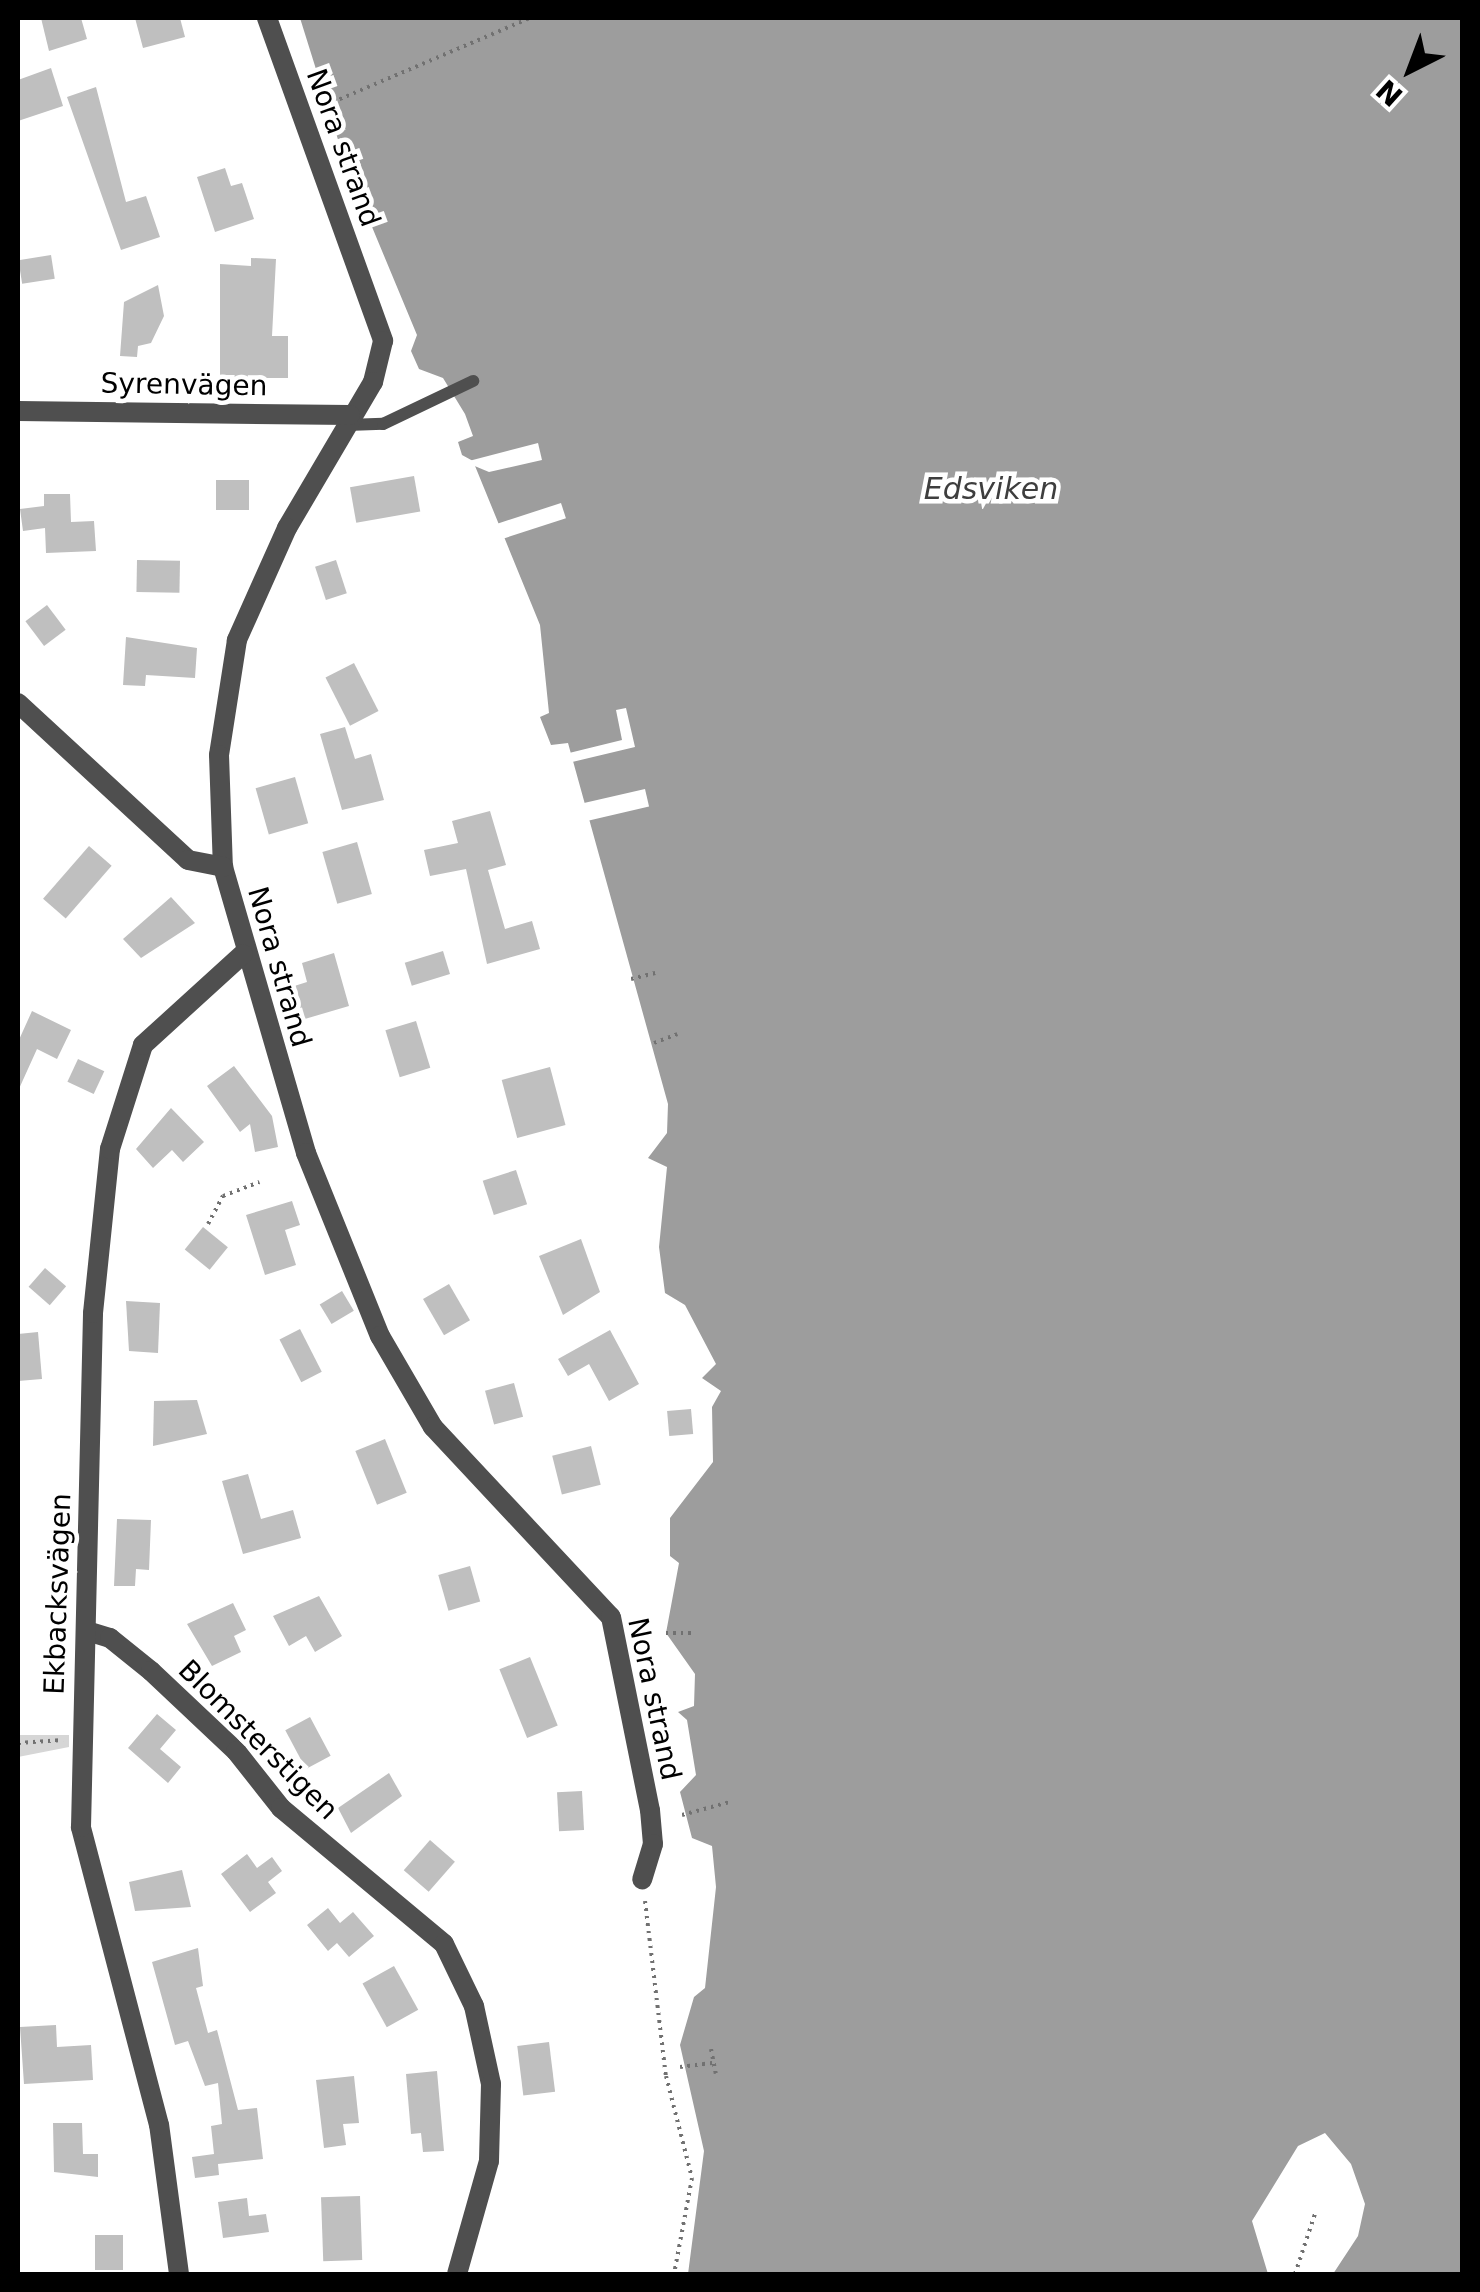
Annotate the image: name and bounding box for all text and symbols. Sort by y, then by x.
north arrow [1360,20,1460,120]
street label: Nora strand [299,65,387,231]
text: N [1370,73,1409,113]
street label: Syrenvägen [100,367,268,403]
water label: Edsviken [924,471,1058,507]
street label: Nora strand [240,883,318,1051]
street label: Ekbacksvägen [38,1493,78,1695]
street label: Nora strand [620,1615,688,1783]
street label: Blomsterstigen [171,1653,345,1827]

